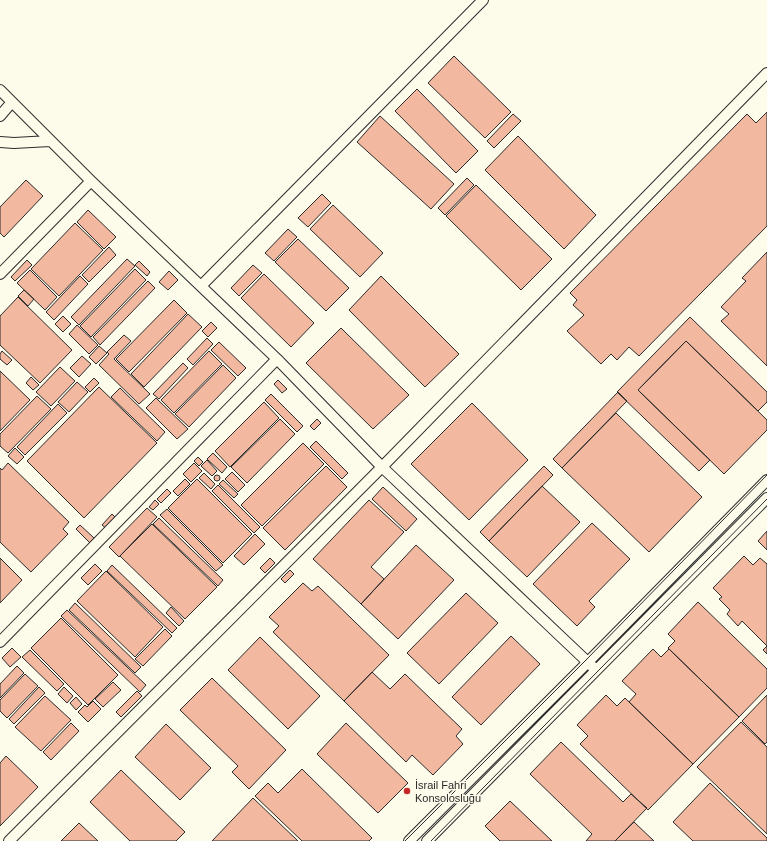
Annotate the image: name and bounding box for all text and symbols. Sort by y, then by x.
place label: İsrail Fahri Konsolosluğu [415,779,481,804]
marker: İsrail Fahri Konsolosluğu [402,786,412,796]

